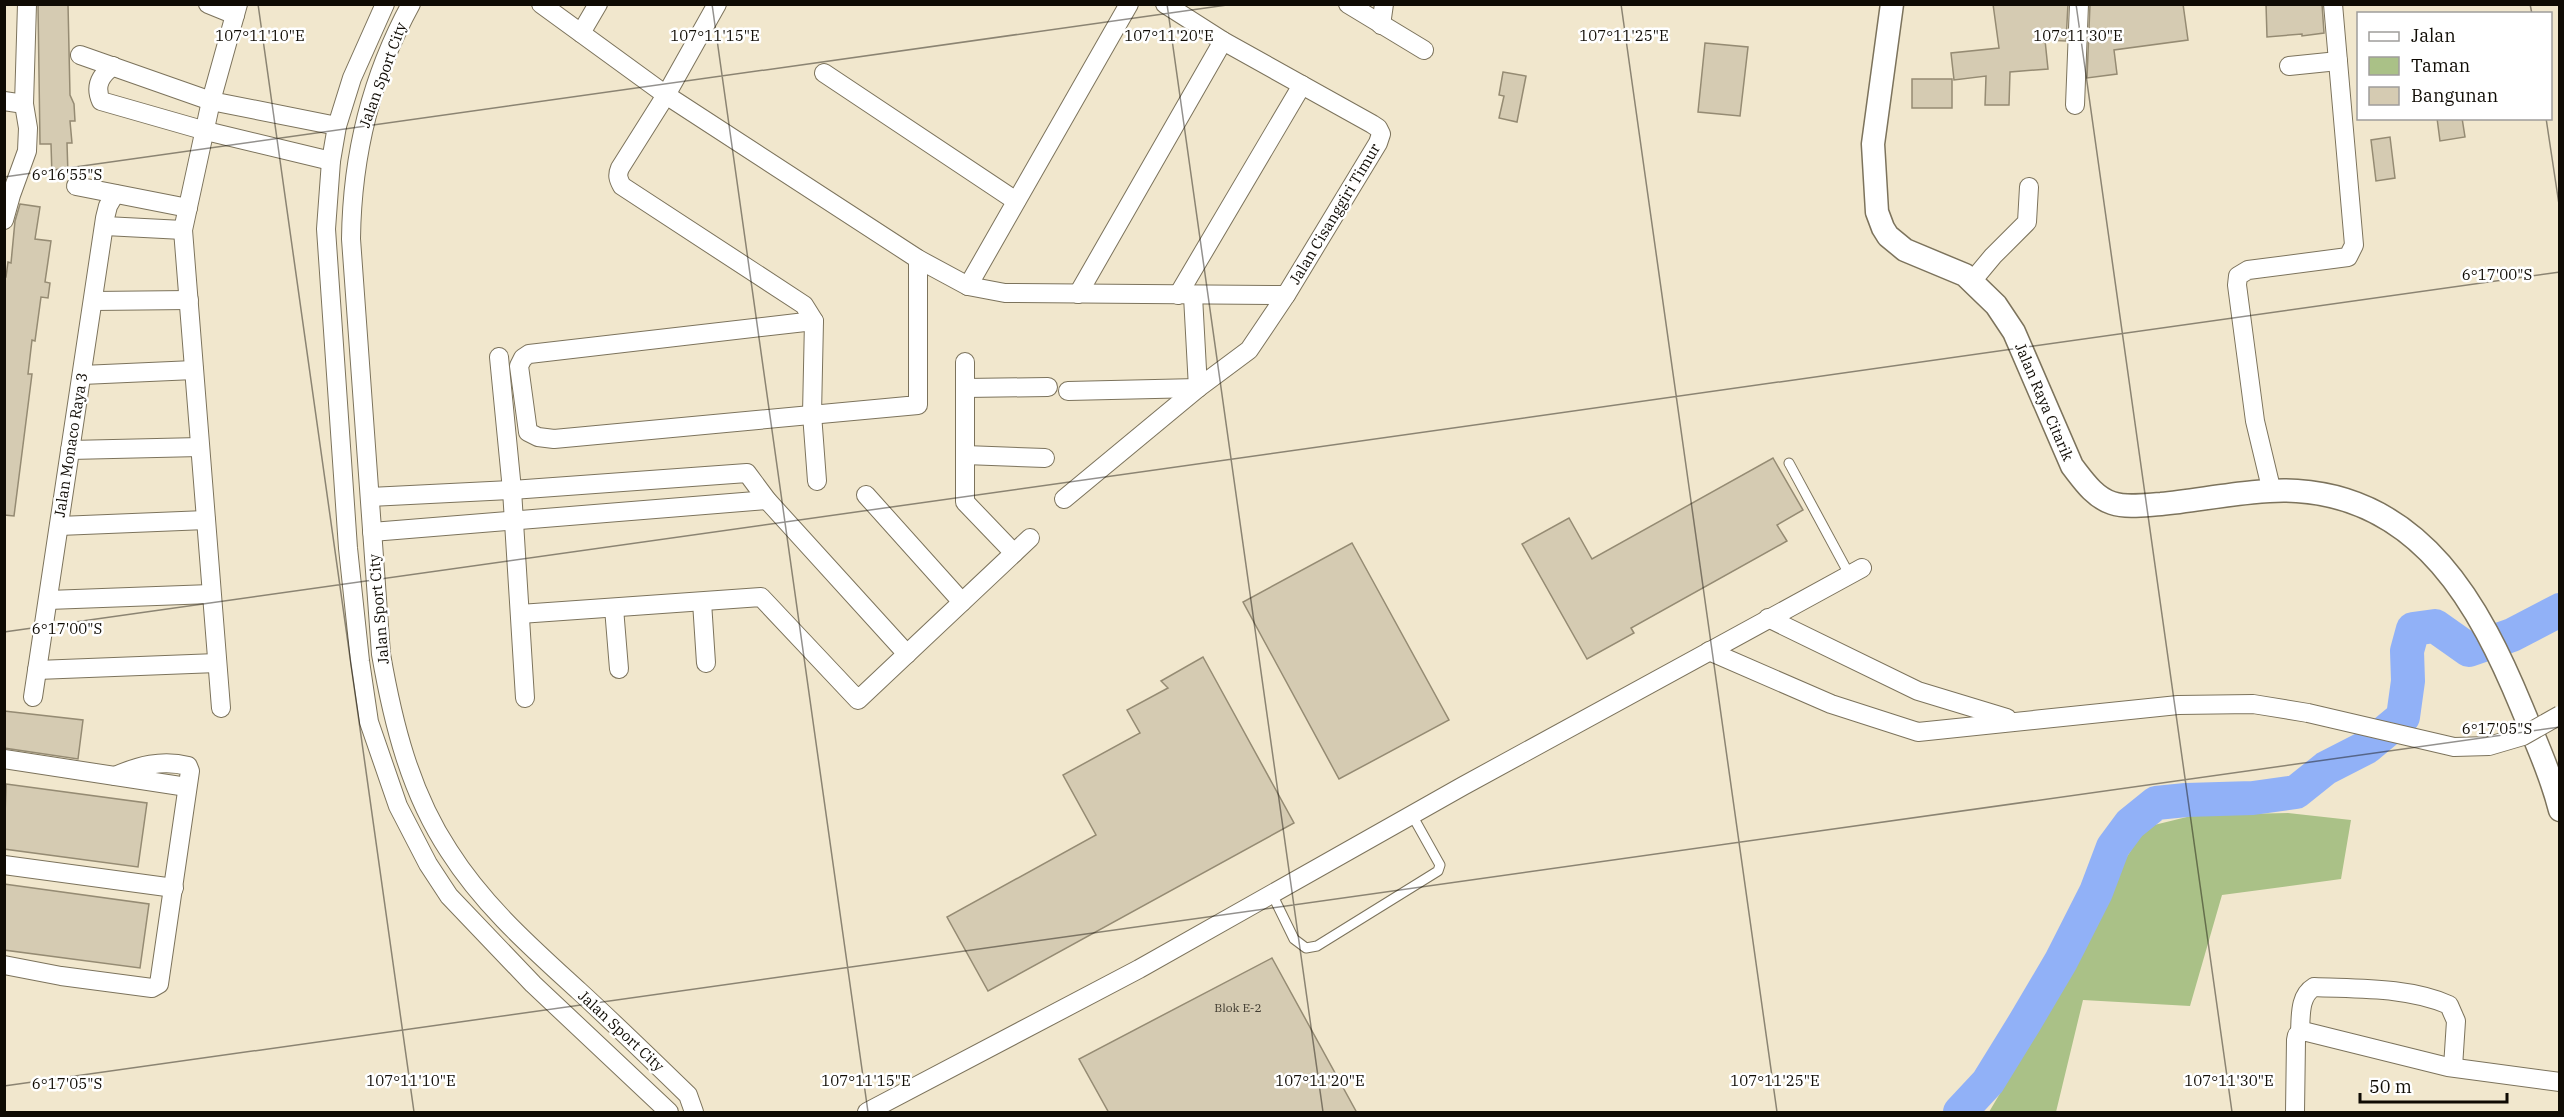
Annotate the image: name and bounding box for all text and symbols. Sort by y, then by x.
legend [2357,12,2552,120]
street label: Jalan Sport City [355,20,410,130]
text: Jalan [2411,24,2456,47]
text: 107°11'10"E [215,26,305,45]
text: 107°11'15"E [670,26,760,45]
text: 107°11'20"E [1124,26,1214,45]
text: 107°11'25"E [1579,26,1669,45]
text: 107°11'30"E [2033,26,2123,45]
text: Taman [2411,54,2470,77]
text: Bangunan [2411,84,2498,107]
street label: Jalan Cisanggiri Timur [1285,140,1384,288]
text: 6°16'55"S [32,165,102,184]
text: 6°17'00"S [2462,265,2532,284]
street label: Jalan Raya Citarik [2011,340,2078,464]
street label: Jalan Monaco Raya 3 [50,371,91,519]
street label: Jalan Sport City [364,553,393,665]
text: 6°17'00"S [32,619,102,638]
text: 6°17'05"S [2462,719,2532,738]
street label: Jalan Sport City [574,986,668,1075]
house number: Blok E-2 [1214,1000,1262,1015]
scale bar [2360,1066,2507,1104]
text: 107°11'10"E [366,1071,456,1090]
text: 107°11'15"E [821,1071,911,1090]
text: 107°11'20"E [1275,1071,1365,1090]
text: 107°11'25"E [1730,1071,1820,1090]
text: 107°11'30"E [2184,1071,2274,1090]
text: 6°17'05"S [32,1074,102,1093]
text: 50 m [2369,1075,2412,1098]

